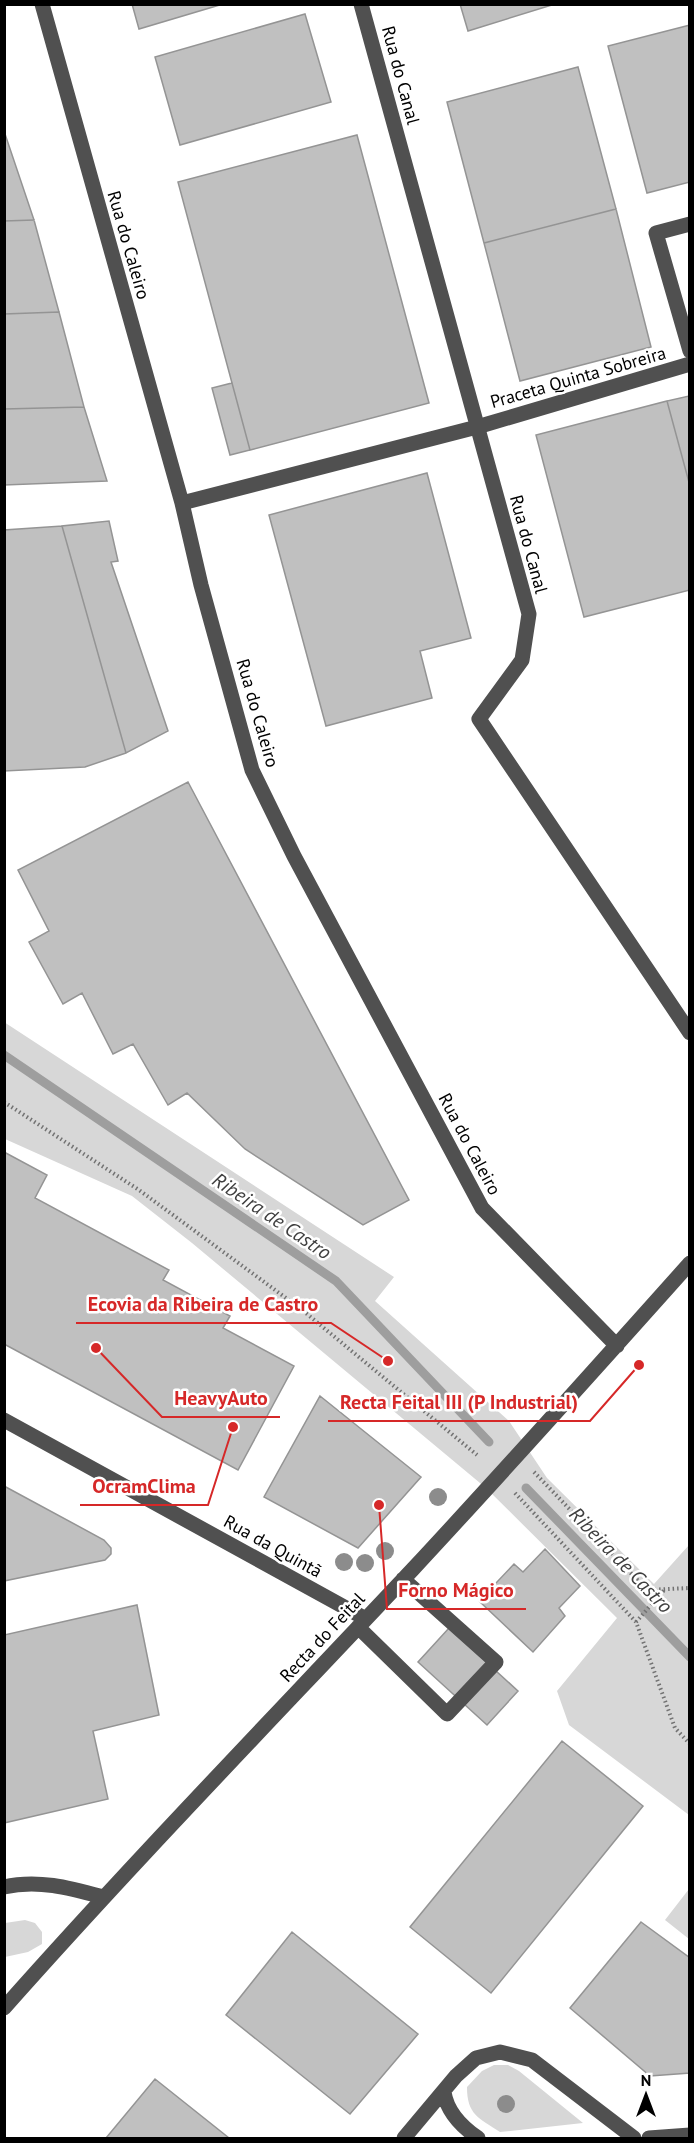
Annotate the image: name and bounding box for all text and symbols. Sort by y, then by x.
street label: Rua do Canal [377,23,425,127]
street label: Rua do Caleiro [103,188,155,302]
street label: Praceta Quinta Sobreira [487,341,669,413]
street label: Rua do Canal [505,492,553,596]
street label: Rua do Caleiro [232,656,284,770]
street label: Rua do Caleiro [434,1089,506,1199]
water label: Ribeira de Castro [208,1167,337,1265]
callout: Ecovia da Ribeira de Castro [76,1285,331,1323]
text: Ecovia da Ribeira de Castro [88,1291,318,1317]
callout: HeavyAuto [162,1379,280,1417]
callout: Recta Feital III (P Industrial) [328,1383,590,1421]
text: HeavyAuto [174,1385,268,1411]
text: Recta Feital III (P Industrial) [340,1389,578,1415]
callout: OcramClima [80,1467,208,1505]
text: OcramClima [92,1473,196,1499]
water label: Ribeira de Castro [564,1501,678,1619]
street label: Rua da Quintã [220,1509,326,1583]
callout: Forno Mágico [387,1571,526,1609]
text: Forno Mágico [398,1577,514,1603]
street label: Recta do Feital [275,1587,370,1687]
north arrow [616,2065,676,2125]
text: N [641,2070,651,2090]

